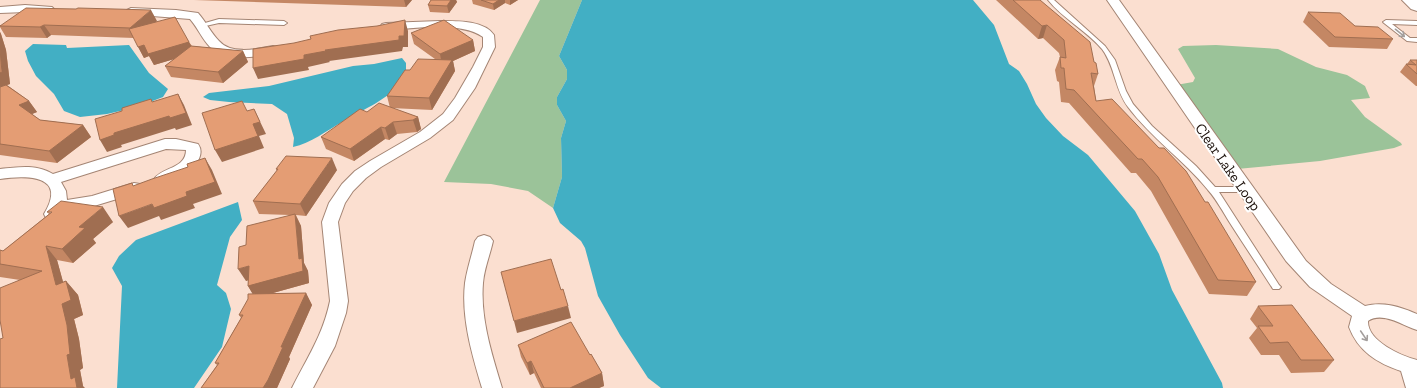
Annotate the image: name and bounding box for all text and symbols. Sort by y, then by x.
one-way arrow [1394,28,1405,37]
street label: Clear Lake Loop [1191,120,1265,214]
one-way arrow [1360,330,1368,341]

